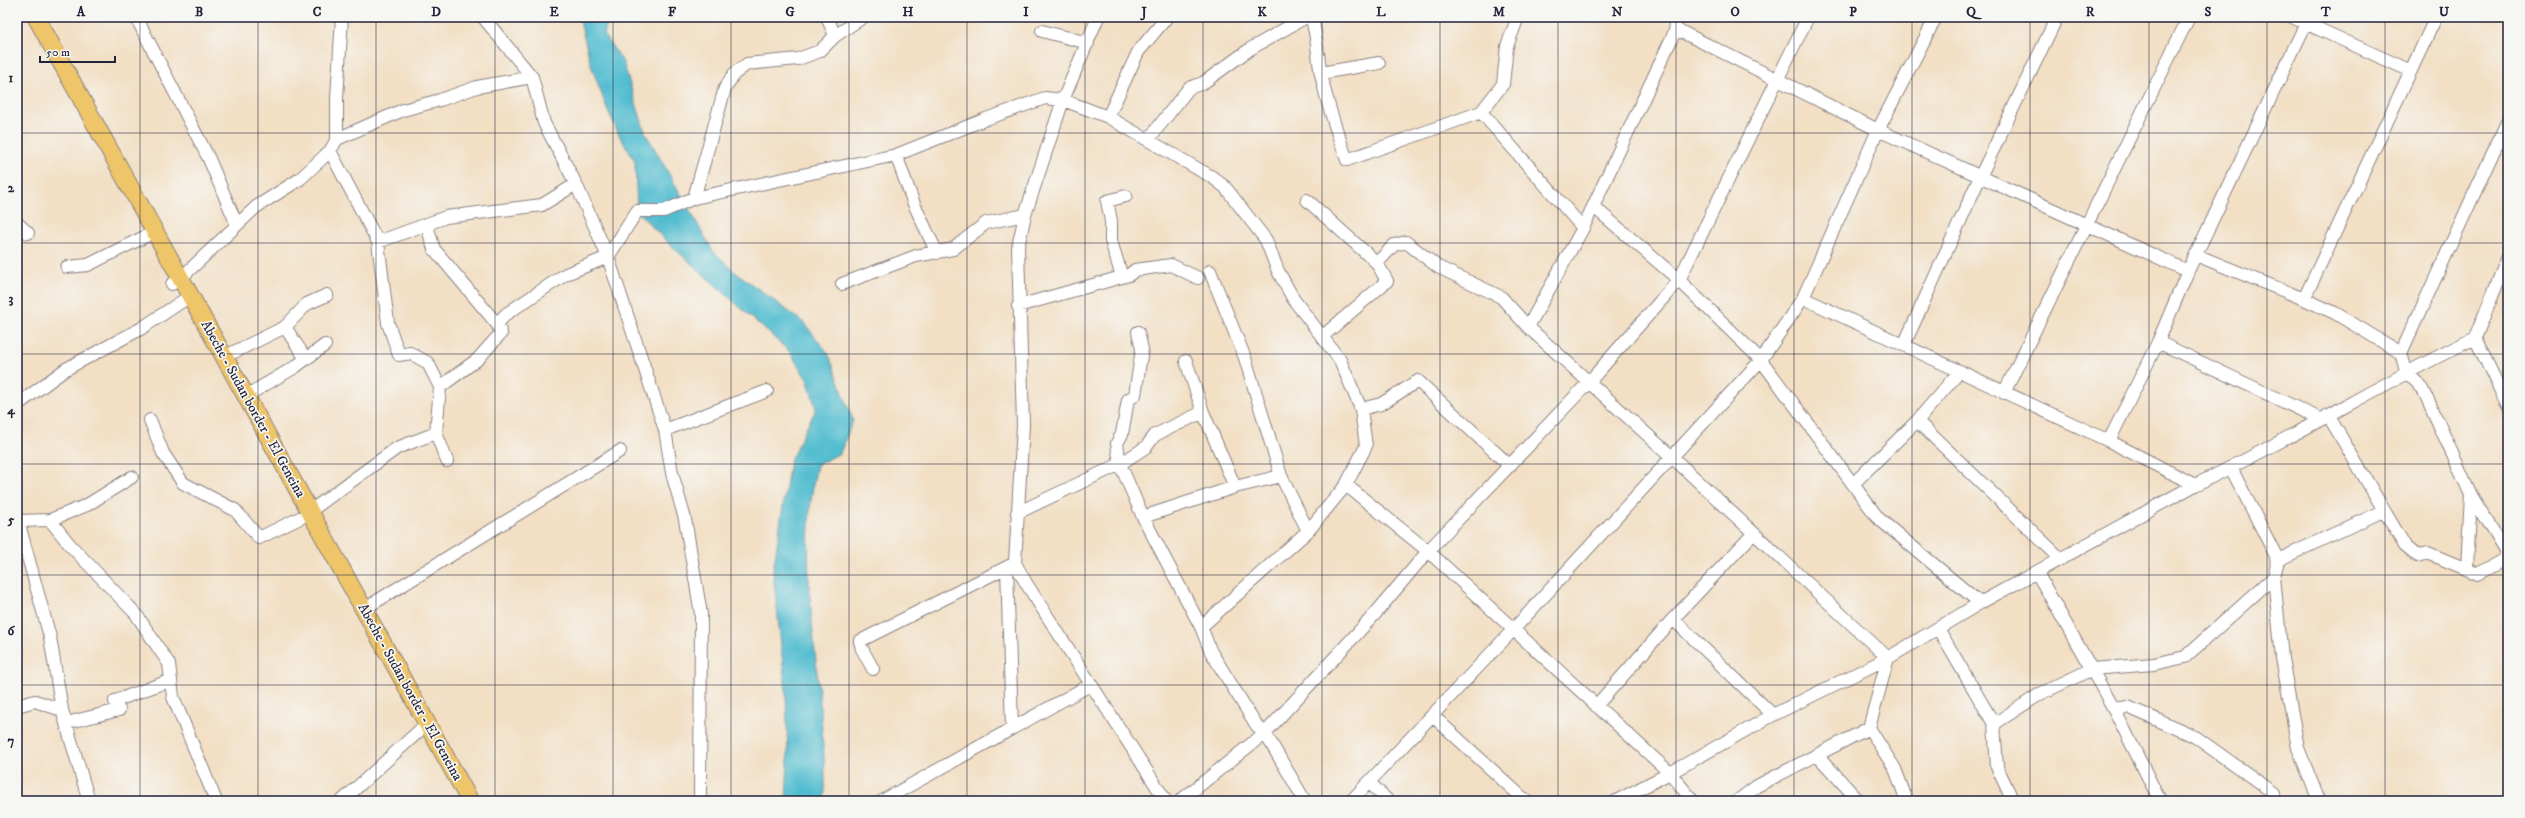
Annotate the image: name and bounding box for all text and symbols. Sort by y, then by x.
text: A [76,4,86,20]
text: B [195,4,203,20]
text: C [313,4,322,20]
text: D [431,4,441,20]
text: E [549,4,559,20]
text: F [668,4,677,20]
text: G [785,4,795,20]
text: H [903,4,914,20]
text: I [1023,4,1029,20]
text: J [1139,4,1147,21]
text: K [1257,4,1267,20]
text: L [1376,4,1386,20]
text: M [1493,4,1505,20]
text: N [1612,4,1623,20]
text: O [1730,4,1740,20]
text: P [1849,4,1857,20]
text: Q [1966,4,1982,20]
text: R [2086,4,2095,20]
text: S [2205,4,2212,20]
text: T [2320,4,2332,20]
text: U [2439,4,2449,20]
scale bar [40,38,115,64]
text: 50 m [46,45,70,60]
text: 1 [9,70,14,86]
text: 2 [8,180,15,196]
text: 3 [9,291,14,307]
street label: Abeche - Sudan border - El Geneina [197,317,309,501]
text: 4 [6,402,15,419]
text: 5 [7,512,15,528]
street label: Abeche - Sudan border - El Geneina [354,600,466,784]
text: 6 [8,623,16,639]
text: 7 [8,733,15,749]

